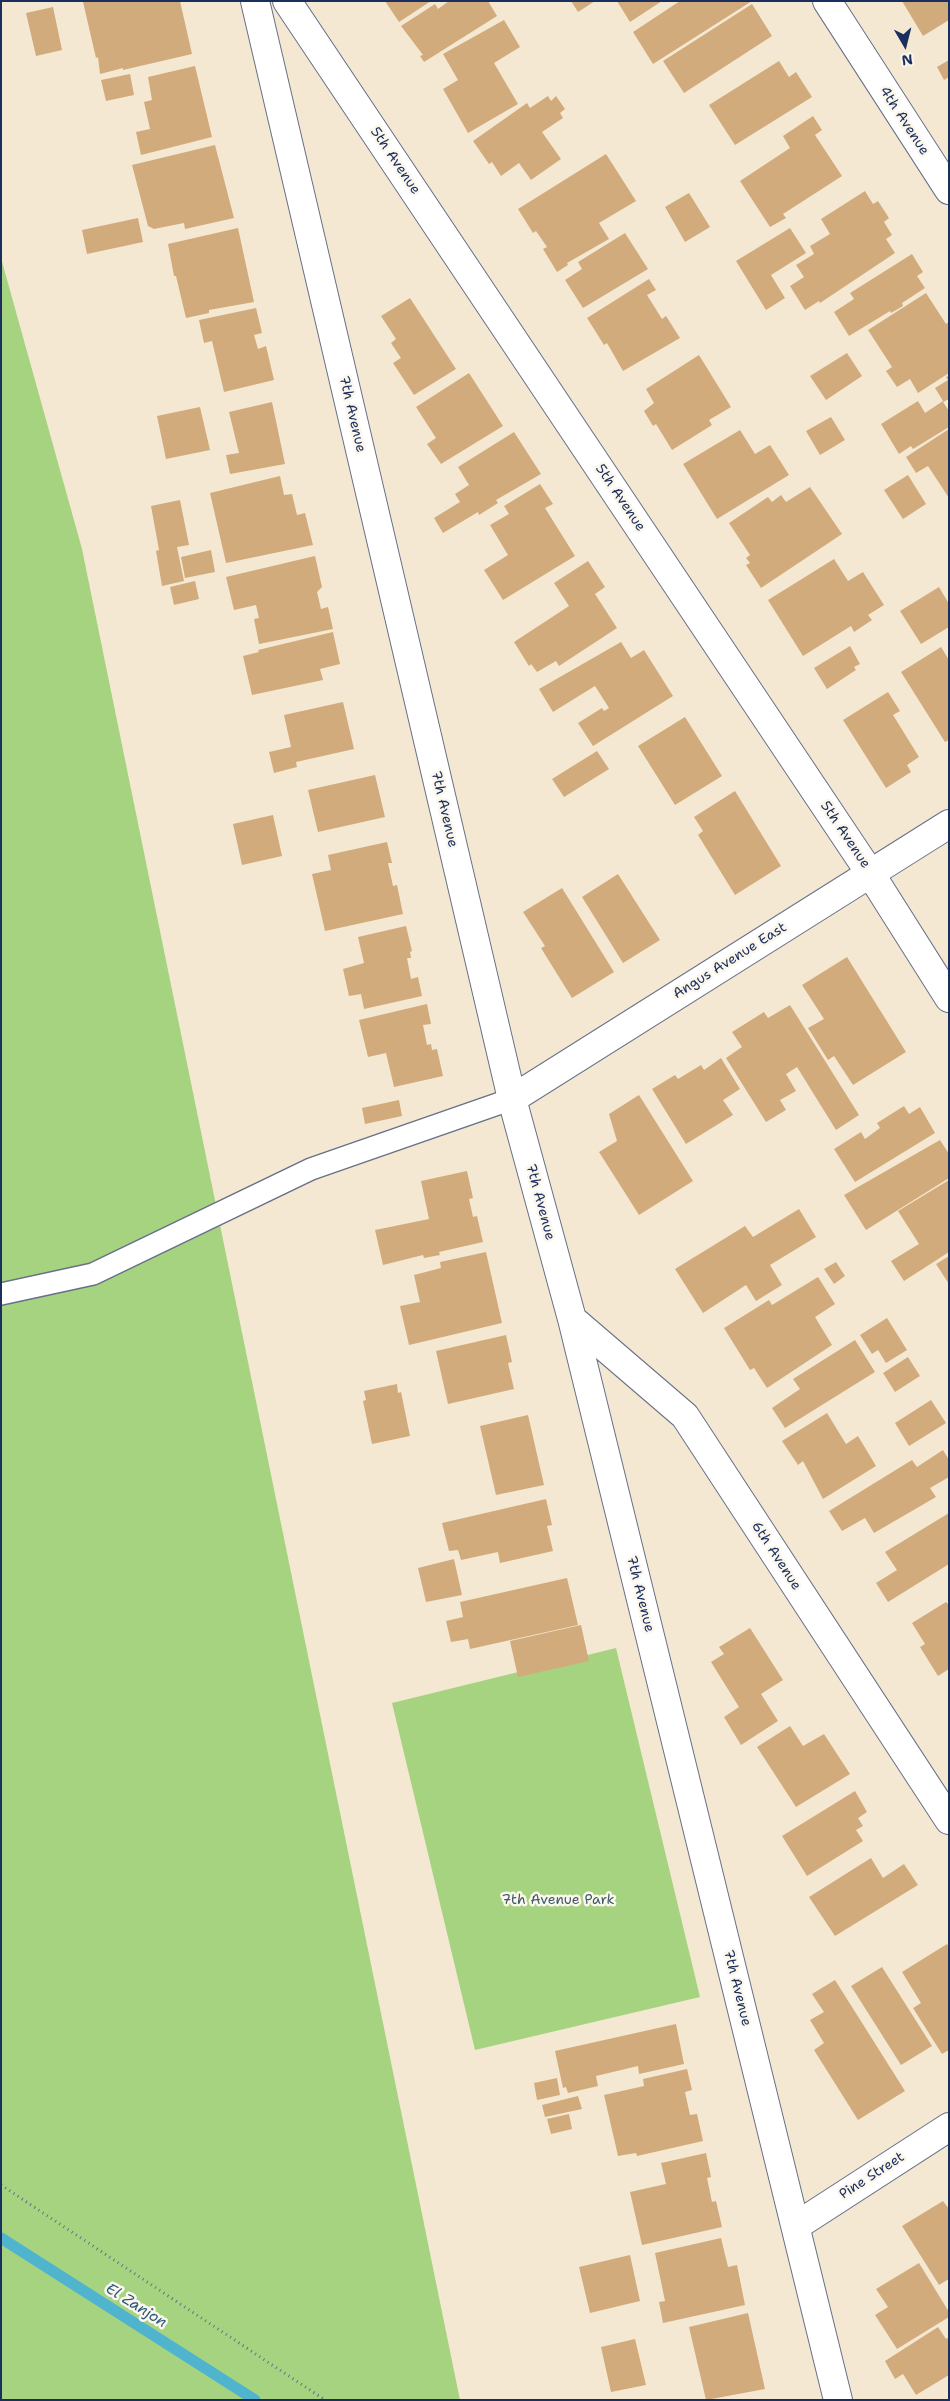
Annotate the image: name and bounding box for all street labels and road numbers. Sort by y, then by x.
street label: 4th Avenue [876,84,932,158]
street label: 5th Avenue [366,124,424,198]
street label: 7th Avenue [335,374,369,454]
street label: 5th Avenue [591,461,649,535]
street label: 7th Avenue [427,769,461,849]
street label: 5th Avenue [816,798,874,872]
street label: Angus Avenue East [670,919,790,1003]
street label: 7th Avenue [522,1162,558,1242]
street label: 6th Avenue [748,1519,804,1593]
street label: 7th Avenue [622,1554,658,1634]
street label: 7th Avenue [719,1948,755,2028]
street label: Pine Street [836,2149,908,2203]

